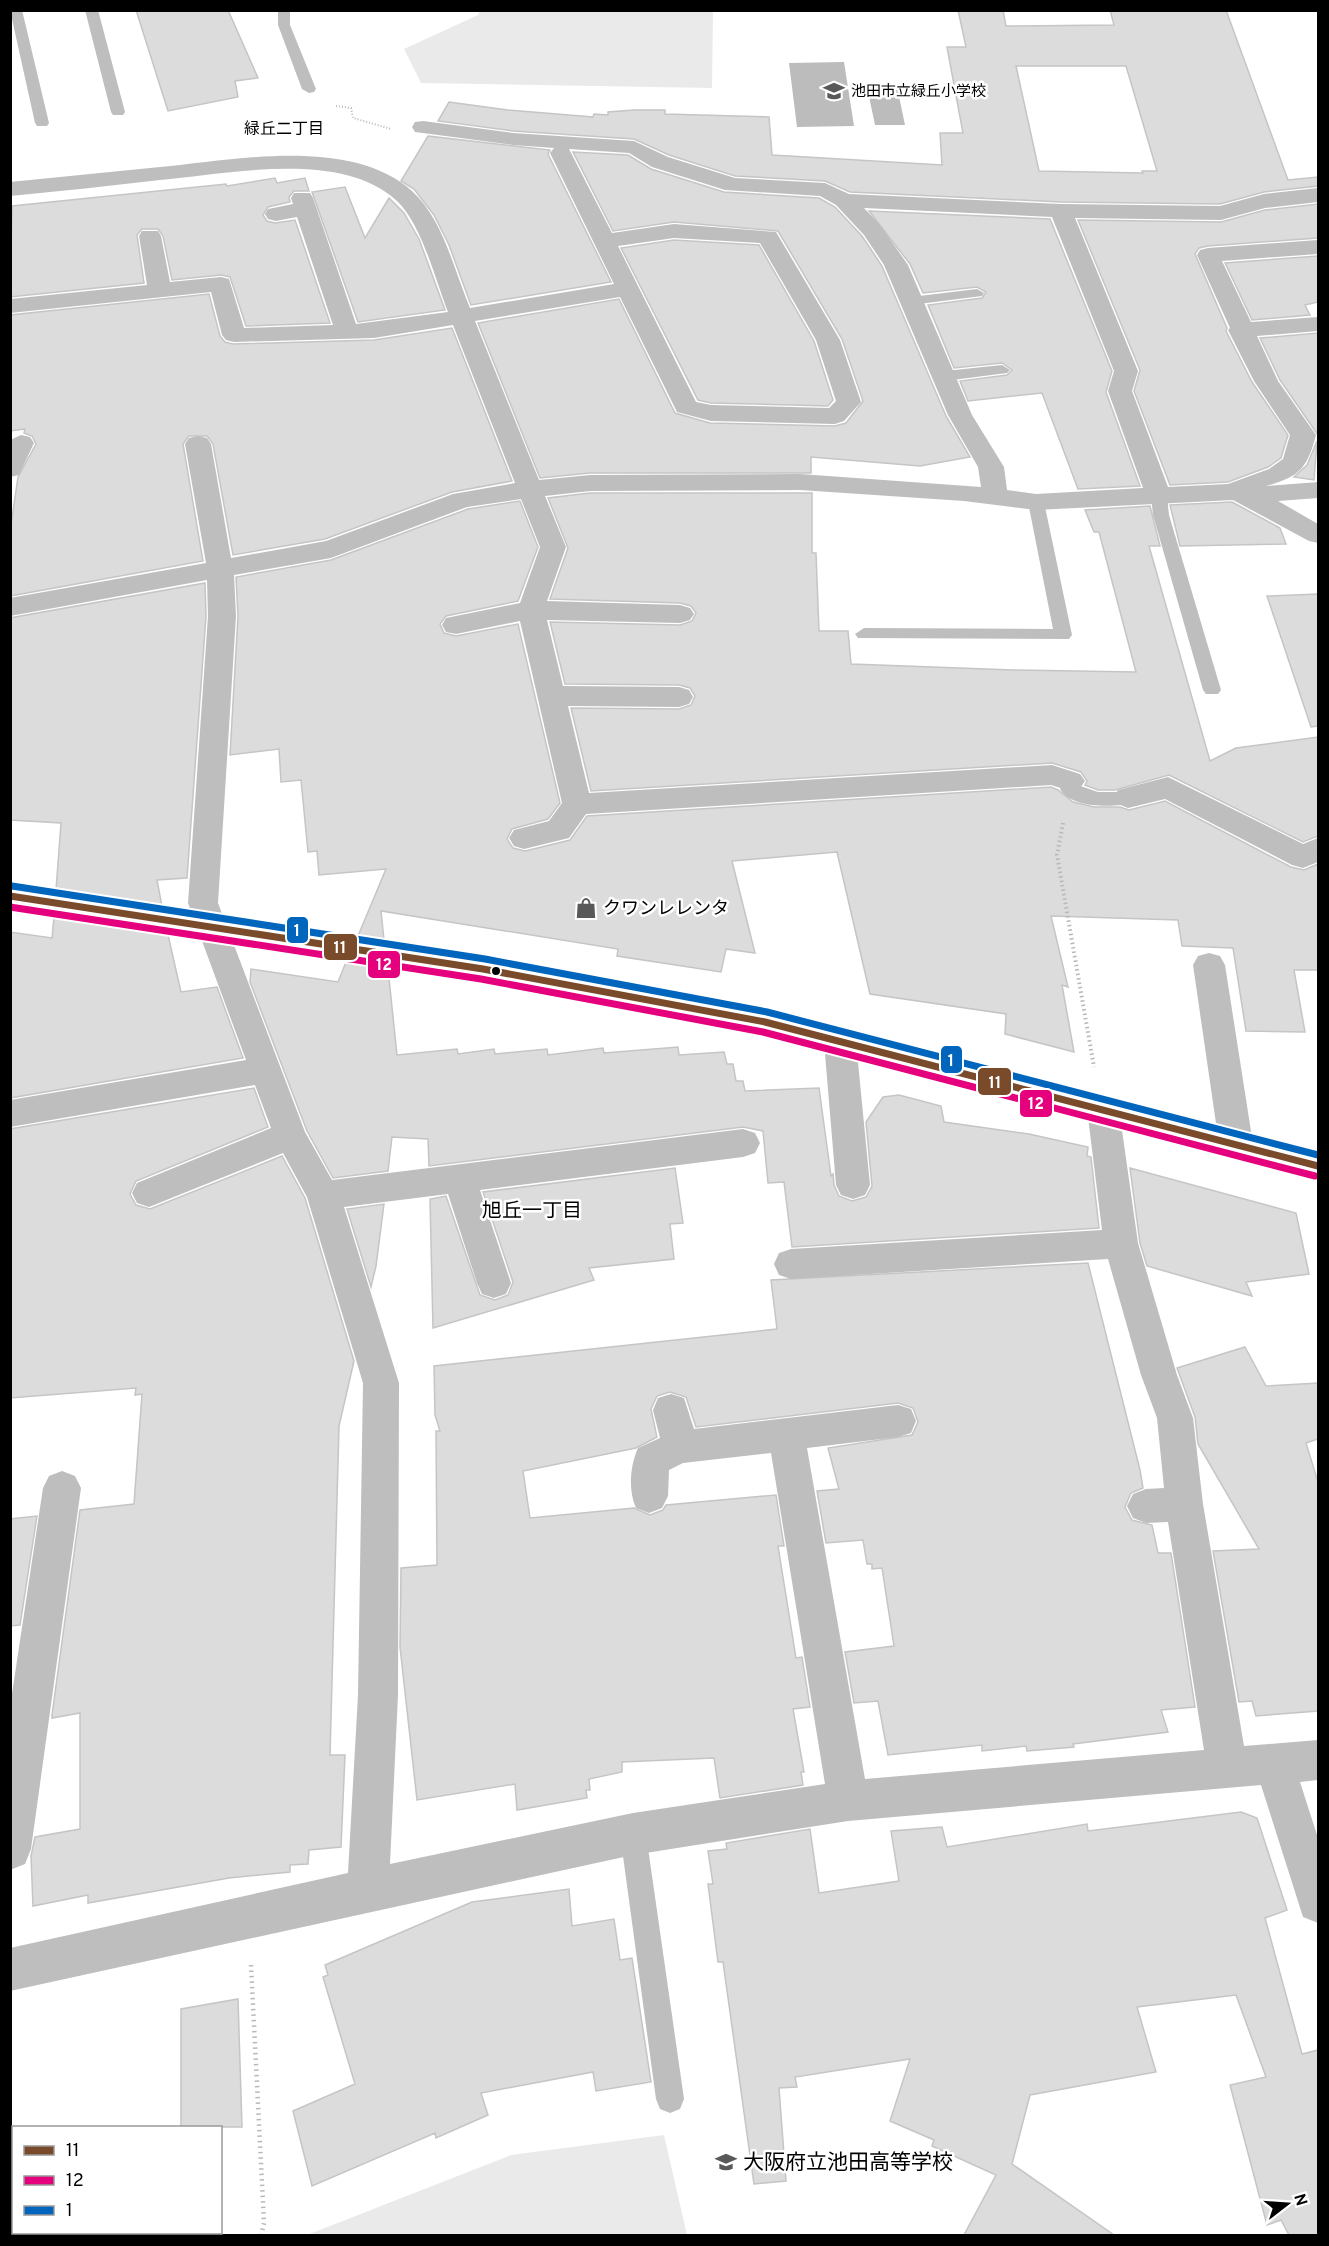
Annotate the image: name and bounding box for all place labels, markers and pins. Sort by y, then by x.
school or university icon: 池田市立緑丘小学校 [822,79,846,103]
place label: 池田市立緑丘小学校 [851,83,986,102]
shop icon: クワンレレンタ [574,896,598,920]
place label: クワンレレンタ [603,898,729,921]
unlabelled marker [490,965,502,977]
school or university icon: 大阪府立池田高等学校 [714,2150,738,2174]
place label: 大阪府立池田高等学校 [743,2150,953,2177]

